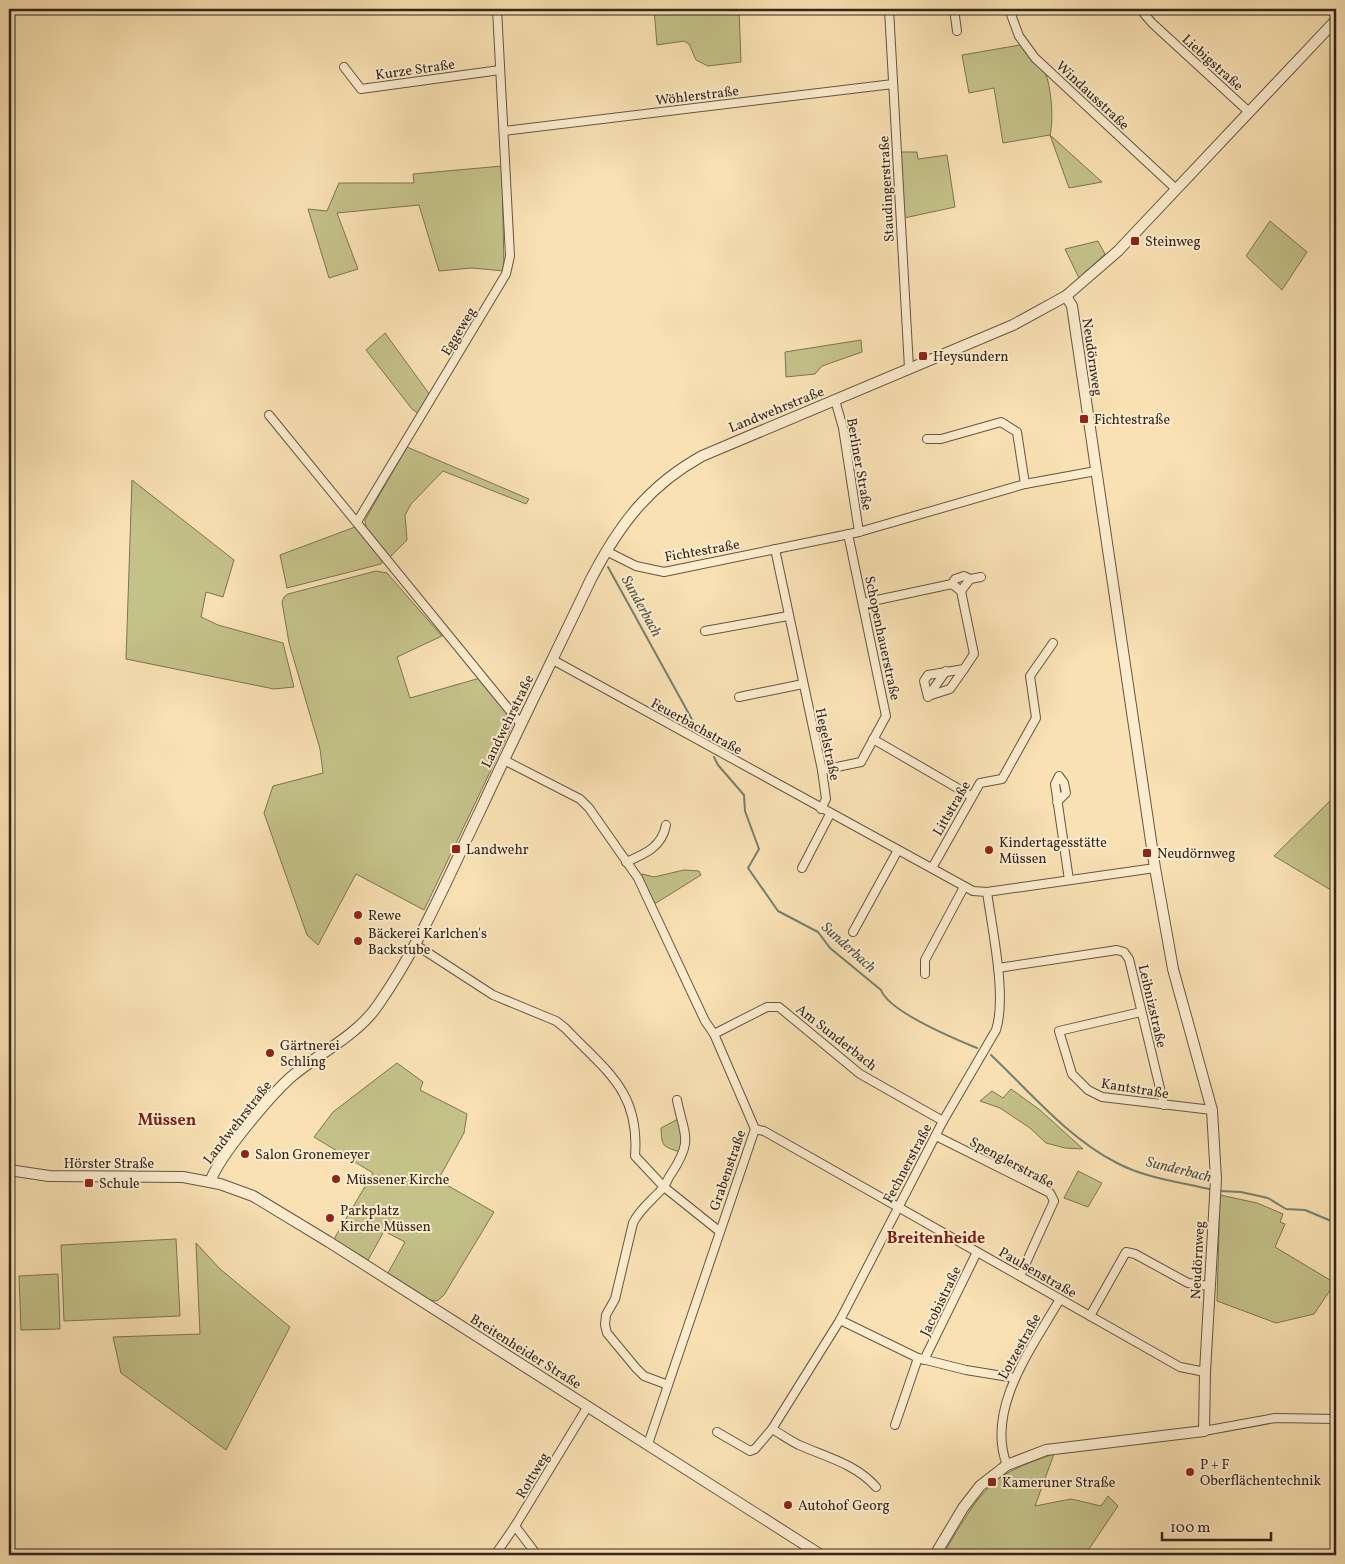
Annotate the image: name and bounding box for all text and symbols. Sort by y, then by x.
street label: Liebigstraße [1177,30,1247,96]
street label: Kurze Straße [374,55,457,85]
street label: Windausstraße [1051,57,1133,135]
street label: Wöhlerstraße [654,82,740,111]
street label: Staudingerstraße [875,135,900,243]
place label: Steinweg [1145,233,1201,252]
marker: Steinweg [1129,235,1141,247]
street label: Eggeweg [437,304,481,360]
street label: Neudörnweg [1077,317,1106,397]
place label: Heysundern [933,348,1009,367]
marker: Heysundern [917,350,929,362]
street label: Landwehrstraße [726,382,827,438]
place label: Fichtestraße [1094,411,1170,430]
marker: Fichtestraße [1078,413,1090,425]
street label: Berliner Straße [841,416,876,512]
street label: Fichtestraße [663,535,742,567]
water label: Sunderbach [615,572,666,641]
street label: Schopenhauerstraße [859,574,904,703]
street label: Landwehrstraße [478,672,539,771]
street label: Feuerbachstraße [647,694,746,760]
street label: Hegelstraße [810,706,844,783]
street label: Littstraße [929,777,976,840]
place label: Kindertagesstätte Müssen [999,834,1107,869]
place label: Landwehr [466,841,529,860]
marker: Landwehr [450,843,462,855]
marker: Kindertagesstätte Müssen [983,844,995,856]
place label: Neudörnweg [1157,845,1235,864]
marker: Neudörnweg [1141,847,1153,859]
place label: Rewe [368,907,401,926]
marker: Rewe [352,909,364,921]
water label: Sunderbach [816,918,880,978]
place label: Bäckerei Karlchen's Backstube [368,925,487,960]
marker: Bäckerei Karlchen's Backstube [352,935,364,947]
street label: Leibnizstraße [1133,963,1170,1050]
street label: Am Sunderbach [791,1000,881,1076]
place label: Gärtnerei Schling [280,1037,340,1072]
marker: Gärtnerei Schling [264,1047,276,1059]
street label: Kantstraße [1099,1075,1170,1104]
street label: Landwehrstraße [199,1077,277,1169]
district label: Müssen [138,1110,197,1132]
street label: Fechnerstraße [879,1120,937,1207]
street label: Grabenstraße [706,1127,751,1214]
street label: Spenglerstraße [966,1133,1057,1194]
place label: Salon Gronemeyer [255,1146,370,1165]
marker: Salon Gronemeyer [239,1148,251,1160]
water label: Sunderbach [1144,1152,1214,1189]
street label: Hörster Straße [64,1155,155,1174]
place label: Müssener Kirche [346,1171,450,1190]
marker: Müssener Kirche [330,1173,342,1185]
place label: Schule [99,1175,140,1194]
marker: Schule [83,1177,95,1189]
place label: Parkplatz Kirche Müssen [340,1202,431,1237]
marker: Parkplatz Kirche Müssen [324,1212,336,1224]
street label: Neudörnweg [1187,1220,1210,1300]
district label: Breitenheide [887,1228,985,1250]
street label: Paulsenstraße [995,1243,1080,1303]
street label: Jacobistraße [916,1263,967,1340]
street label: Breitenheider Straße [466,1310,585,1394]
street label: Lotzestraße [994,1310,1046,1383]
street label: Rottweg [512,1449,555,1502]
place label: P + F Oberflächentechnik [1200,1456,1322,1491]
marker: P + F Oberflächentechnik [1184,1466,1196,1478]
place label: Kameruner Straße [1002,1474,1116,1493]
marker: Kameruner Straße [986,1476,998,1488]
place label: Autohof Georg [798,1497,890,1516]
marker: Autohof Georg [782,1499,794,1511]
scale bar [1162,1509,1271,1541]
text: 100 m [1170,1518,1210,1539]

